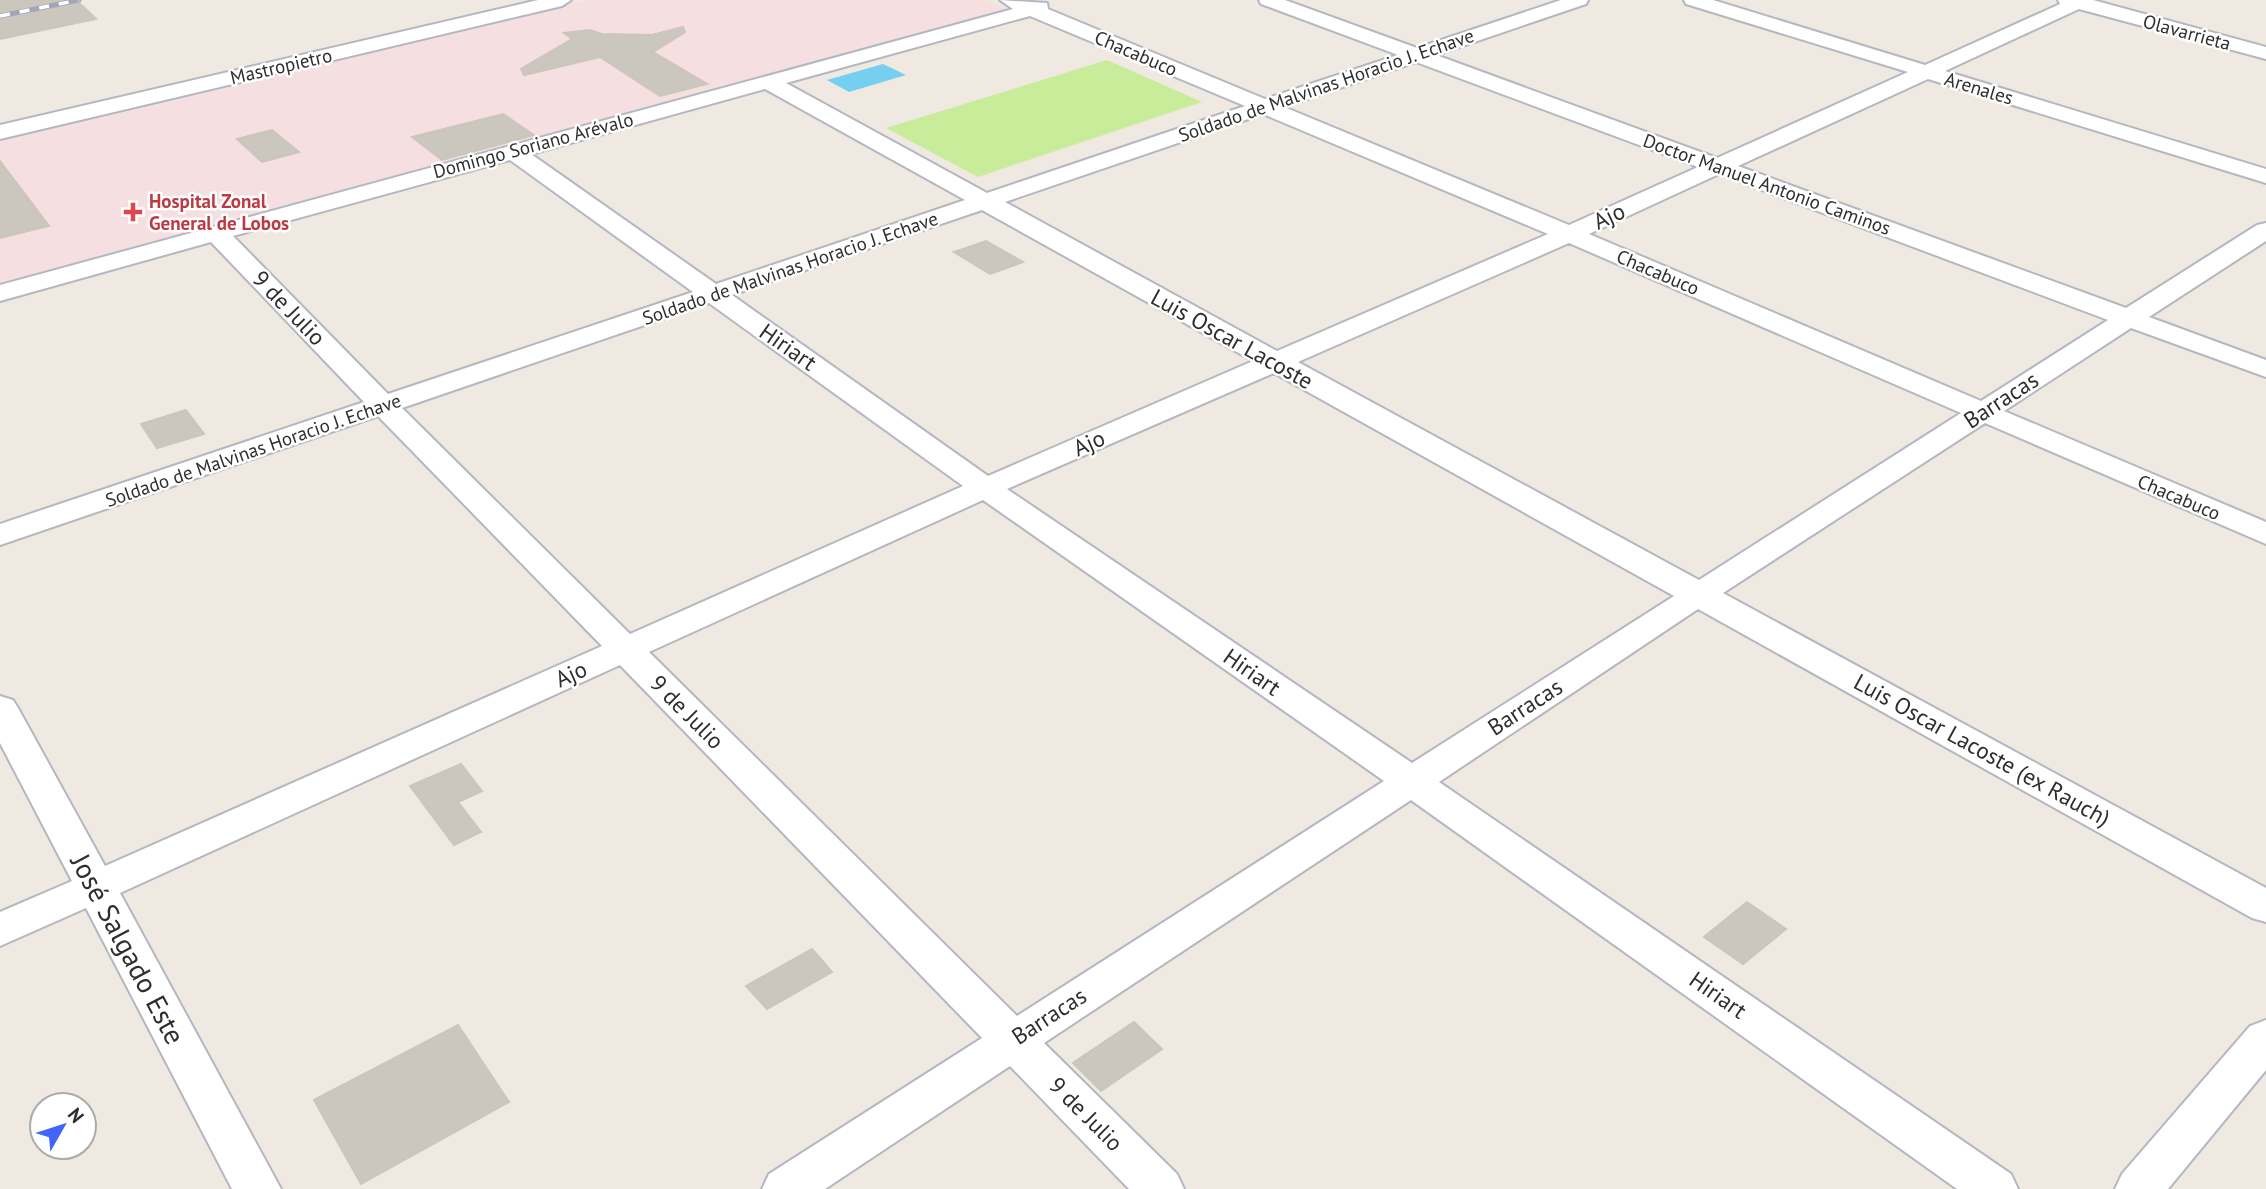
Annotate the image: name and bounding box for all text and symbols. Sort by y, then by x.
street label: Olavarrieta [2140,9,2234,55]
street label: Soldado de Malvinas Horacio J. Echave [1175,23,1477,147]
street label: Chacabuco [1091,25,1181,81]
street label: Mastropietro [228,43,334,89]
street label: Arenales [1942,66,2016,110]
street label: Domingo Soriano Arévalo [430,107,636,183]
street label: Doctor Manuel Antonio Caminos [1640,128,1894,240]
place label: Hospital Zonal General de Lobos [149,189,289,235]
street label: Ajo [1588,196,1629,235]
marker: Hospital Zonal General de Lobos [123,202,143,222]
street label: Soldado de Malvinas Horacio J. Echave [639,206,941,330]
street label: Chacabuco [1613,244,1703,300]
street label: 9 de Julio [247,264,332,351]
street label: Luis Oscar Lacoste [1146,282,1318,395]
street label: Hiriart [754,317,823,377]
street label: Barracas [1958,365,2044,434]
street label: Soldado de Malvinas Horacio J. Echave [102,388,404,512]
street label: Ajo [1068,423,1109,462]
street label: Chacabuco [2134,469,2224,525]
street label: Hiriart [1218,642,1287,702]
street label: Ajo [550,654,591,693]
street label: Luis Oscar Lacoste (ex Rauch) [1849,667,2115,832]
street label: 9 de Julio [644,668,731,755]
street label: Barracas [1482,672,1568,741]
street label: José Salgado Este [62,846,194,1050]
street label: Hiriart [1684,965,1753,1025]
street label: Barracas [1006,981,1092,1050]
street label: 9 de Julio [1043,1070,1130,1157]
north arrow [28,1091,98,1161]
text: N [63,1103,89,1128]

